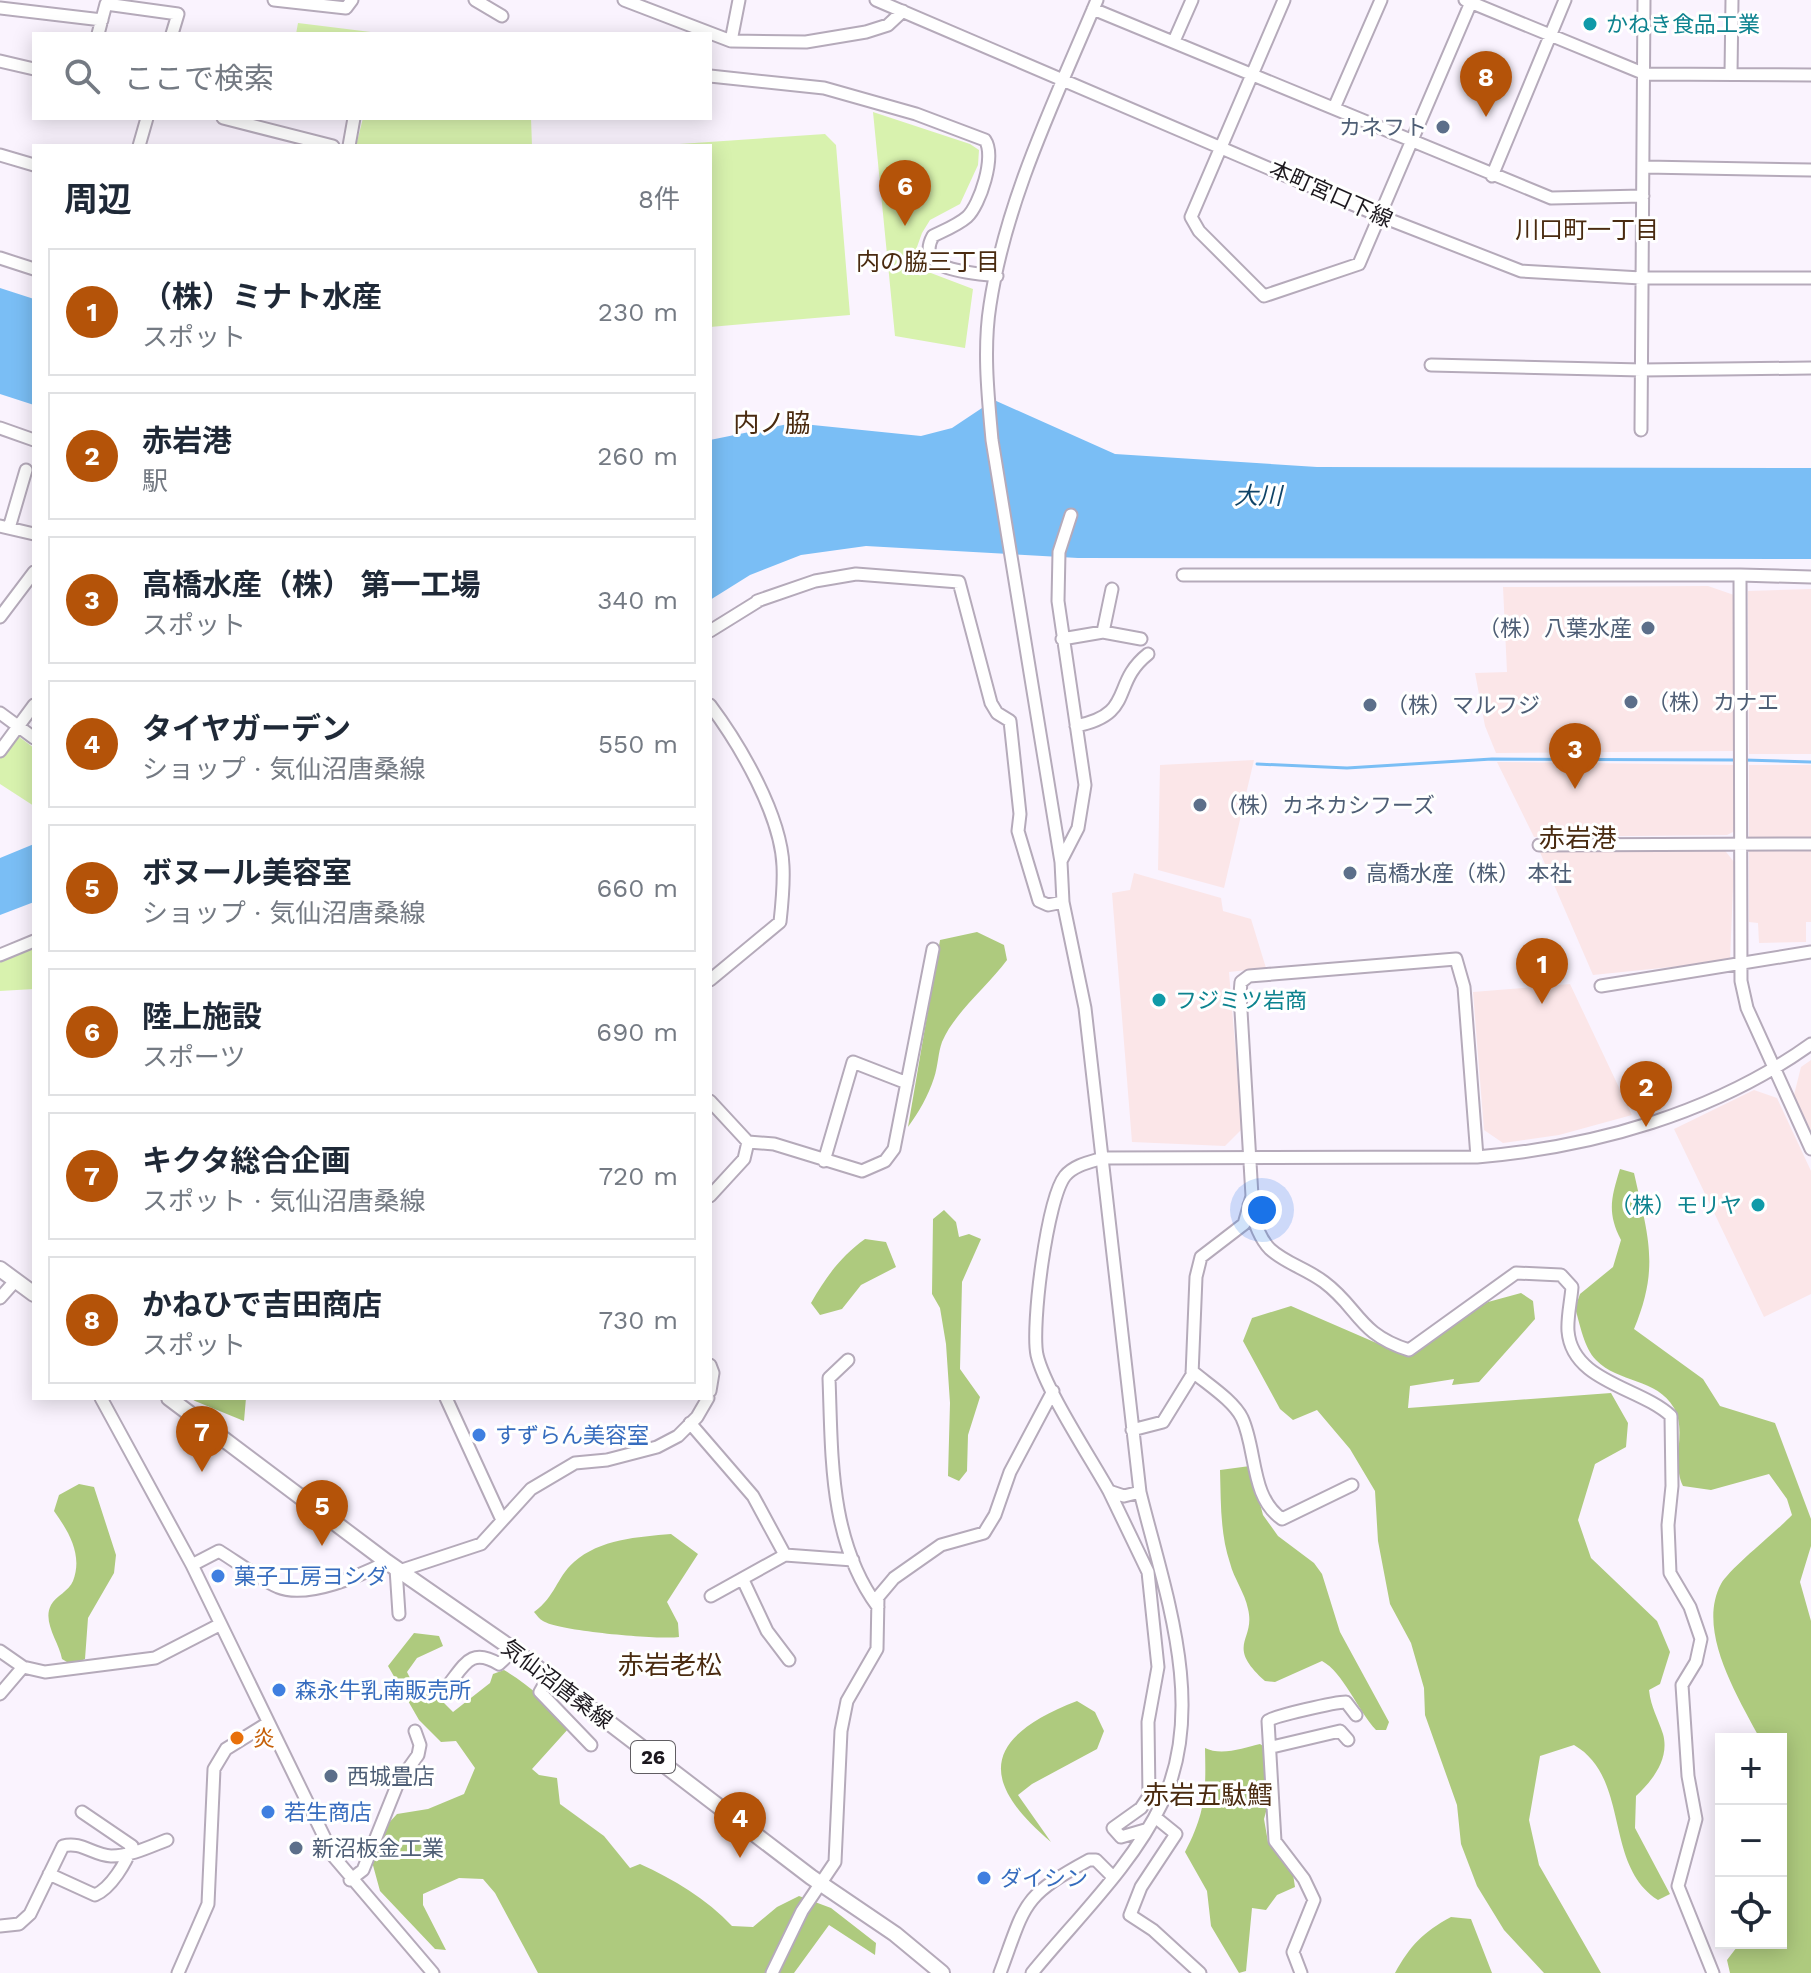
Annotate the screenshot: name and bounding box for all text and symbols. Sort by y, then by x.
place label: かねき食品工業 [1606,12,1760,37]
marker: かねき食品工業 [1581,15,1599,33]
search box [32,32,712,120]
pin: 8 [1460,51,1512,117]
icon: search [60,54,104,98]
text: ここで検索 [124,61,274,96]
place label: カネフト [1339,115,1427,140]
marker: カネフト [1434,118,1452,136]
street label: 本町宮口下線 [1266,156,1396,232]
pin: 6 [879,160,931,226]
text: 周辺 [64,179,132,219]
text: 8件 [638,184,680,214]
district label: 川口町一丁目 [1515,216,1659,244]
district label: 内の脇三丁目 [856,248,1000,276]
text: （株）ミナト水産 [142,279,382,314]
text: 1 [86,297,98,327]
text: 230 m [598,297,678,327]
text: スポット [142,322,246,352]
district label: 内ノ脇 [733,408,811,438]
text: 赤岩港 [142,423,232,458]
text: 2 [84,441,100,471]
text: 260 m [597,441,678,471]
text: 駅 [142,466,168,496]
water label: 大川 [1234,482,1285,510]
text: 高橋水産（株） 第一工場 [142,567,481,602]
text: 3 [84,585,100,615]
text: 340 m [597,585,678,615]
text: スポット [142,610,246,640]
place label: （株）八葉水産 [1478,616,1632,641]
marker: （株）八葉水産 [1639,619,1657,637]
place label: （株）カナエ [1647,690,1779,715]
place label: （株）マルフジ [1386,693,1540,718]
marker: （株）カナエ [1622,693,1640,711]
marker: （株）マルフジ [1361,696,1379,714]
text: タイヤガーデン [142,711,351,746]
pin: 3 [1549,723,1601,789]
text: 4 [84,729,100,759]
text: 550 m [598,729,678,759]
text: ショップ · 気仙沼唐桑線 [142,754,426,784]
place label: （株）カネカシフーズ [1216,793,1435,818]
marker: （株）カネカシフーズ [1191,796,1209,814]
district label: 赤岩港 [1539,823,1617,853]
text: ボヌール美容室 [142,855,352,890]
place label: 高橋水産（株） 本社 [1366,861,1572,886]
marker: 高橋水産（株） 本社 [1341,864,1359,882]
text: 5 [84,873,100,903]
text: 660 m [597,873,678,903]
text: ショップ · 気仙沼唐桑線 [142,898,426,928]
pin: 1 [1516,938,1568,1004]
place label: フジミツ岩商 [1175,988,1307,1013]
marker: フジミツ岩商 [1150,991,1168,1009]
text: 陸上施設 [142,999,262,1034]
text: 6 [84,1017,100,1047]
text: 690 m [596,1017,678,1047]
text: スポーツ [142,1042,245,1072]
pin: 2 [1620,1061,1672,1127]
text: キクタ総合企画 [142,1143,351,1178]
text: 7 [84,1161,100,1191]
text: 720 m [598,1161,678,1191]
text: スポット · 気仙沼唐桑線 [142,1186,426,1216]
your location [1242,1190,1282,1230]
place label: （株）モリヤ [1610,1193,1742,1218]
marker: （株）モリヤ [1749,1196,1767,1214]
text: かねひで吉田商店 [142,1287,382,1322]
text: 8 [84,1305,100,1335]
text: 730 m [598,1305,678,1335]
text: スポット [142,1330,246,1360]
pin: 7 [176,1406,228,1472]
place label: すずらん美容室 [495,1423,649,1448]
marker: すずらん美容室 [470,1426,488,1444]
pin: 5 [296,1480,348,1546]
place label: 菓子工房ヨシダ [234,1564,388,1589]
marker: 菓子工房ヨシダ [209,1567,227,1585]
street label: 気仙沼唐桑線 [497,1634,617,1734]
district label: 赤岩老松 [618,1650,722,1680]
place label: 森永牛乳南販売所 [295,1678,471,1703]
marker: 森永牛乳南販売所 [270,1681,288,1699]
place label: 炎 [253,1726,275,1751]
marker: 炎 [228,1729,246,1747]
map controls [1715,1733,1787,1949]
button: + [1715,1733,1787,1805]
road number: 26 [631,1741,675,1773]
place label: 西城畳店 [347,1764,435,1789]
marker: 西城畳店 [322,1767,340,1785]
district label: 赤岩五駄鱈 [1143,1780,1273,1810]
pin: 4 [714,1792,766,1858]
place label: 若生商店 [284,1800,372,1825]
marker: 若生商店 [259,1803,277,1821]
button: − [1715,1805,1787,1877]
place label: 新沼板金工業 [312,1836,444,1861]
marker: 新沼板金工業 [287,1839,305,1857]
place label: ダイシン [1000,1866,1088,1891]
marker: ダイシン [975,1869,993,1887]
button: locate [1715,1877,1787,1949]

